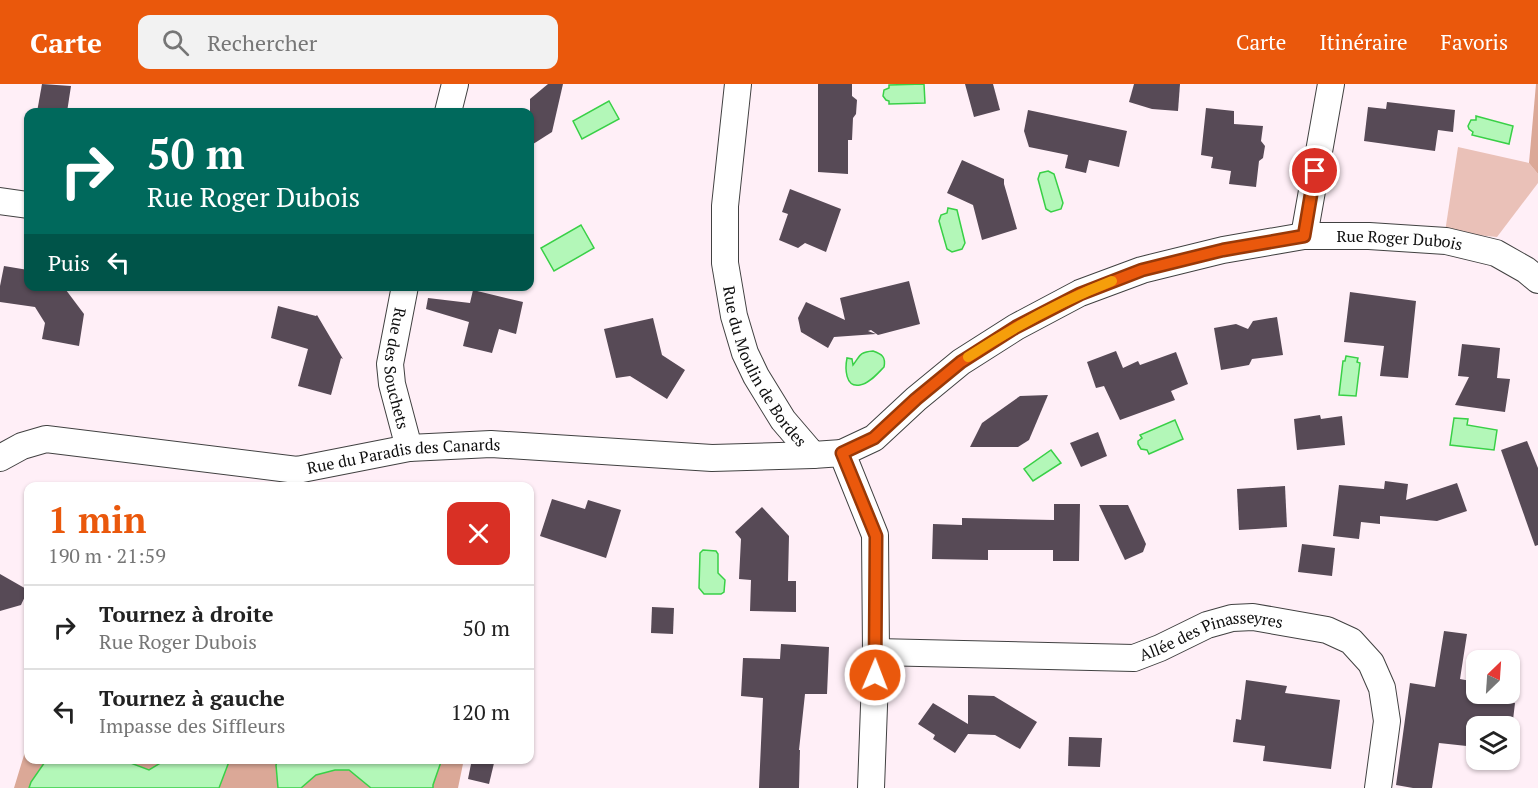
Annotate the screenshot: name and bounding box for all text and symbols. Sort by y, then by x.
search box [138,15,558,69]
text: Carte [30,24,102,61]
icon: search [159,26,192,59]
text: Rechercher [207,28,317,57]
text: Carte [1236,28,1286,56]
text: Itinéraire [1319,28,1408,56]
text: Favoris [1441,28,1508,56]
text: 50 m [147,125,245,181]
icon: right [48,132,126,210]
pin [1289,145,1340,196]
icon: arrive [1298,154,1331,187]
text: Rue Roger Dubois [147,179,360,215]
street label: Rue Roger Dubois [1336,225,1465,256]
icon: left [102,246,135,279]
text: Puis [48,248,90,277]
street label: Rue du Moulin de Bordes [718,284,812,451]
street label: Rue des Souchets [379,306,415,432]
street label: Rue du Paradis des Canards [305,433,501,479]
text: 1 min [48,496,146,543]
button: close [447,502,510,565]
text: 190 m · 21:59 [48,542,166,569]
text: Tournez à droite [99,599,274,628]
street label: Allée des Pinasseyres [1136,606,1285,666]
icon: right [48,611,81,644]
text: 50 m [462,613,510,642]
text: Rue Roger Dubois [99,628,257,655]
position arrow [843,643,907,707]
north arrow [1466,650,1520,704]
map controls [1466,650,1520,770]
text: Tournez à gauche [99,683,285,712]
icon: left [48,695,81,728]
text: 120 m [450,697,510,726]
text: Impasse des Siffleurs [99,712,285,739]
button: layers [1466,716,1520,770]

